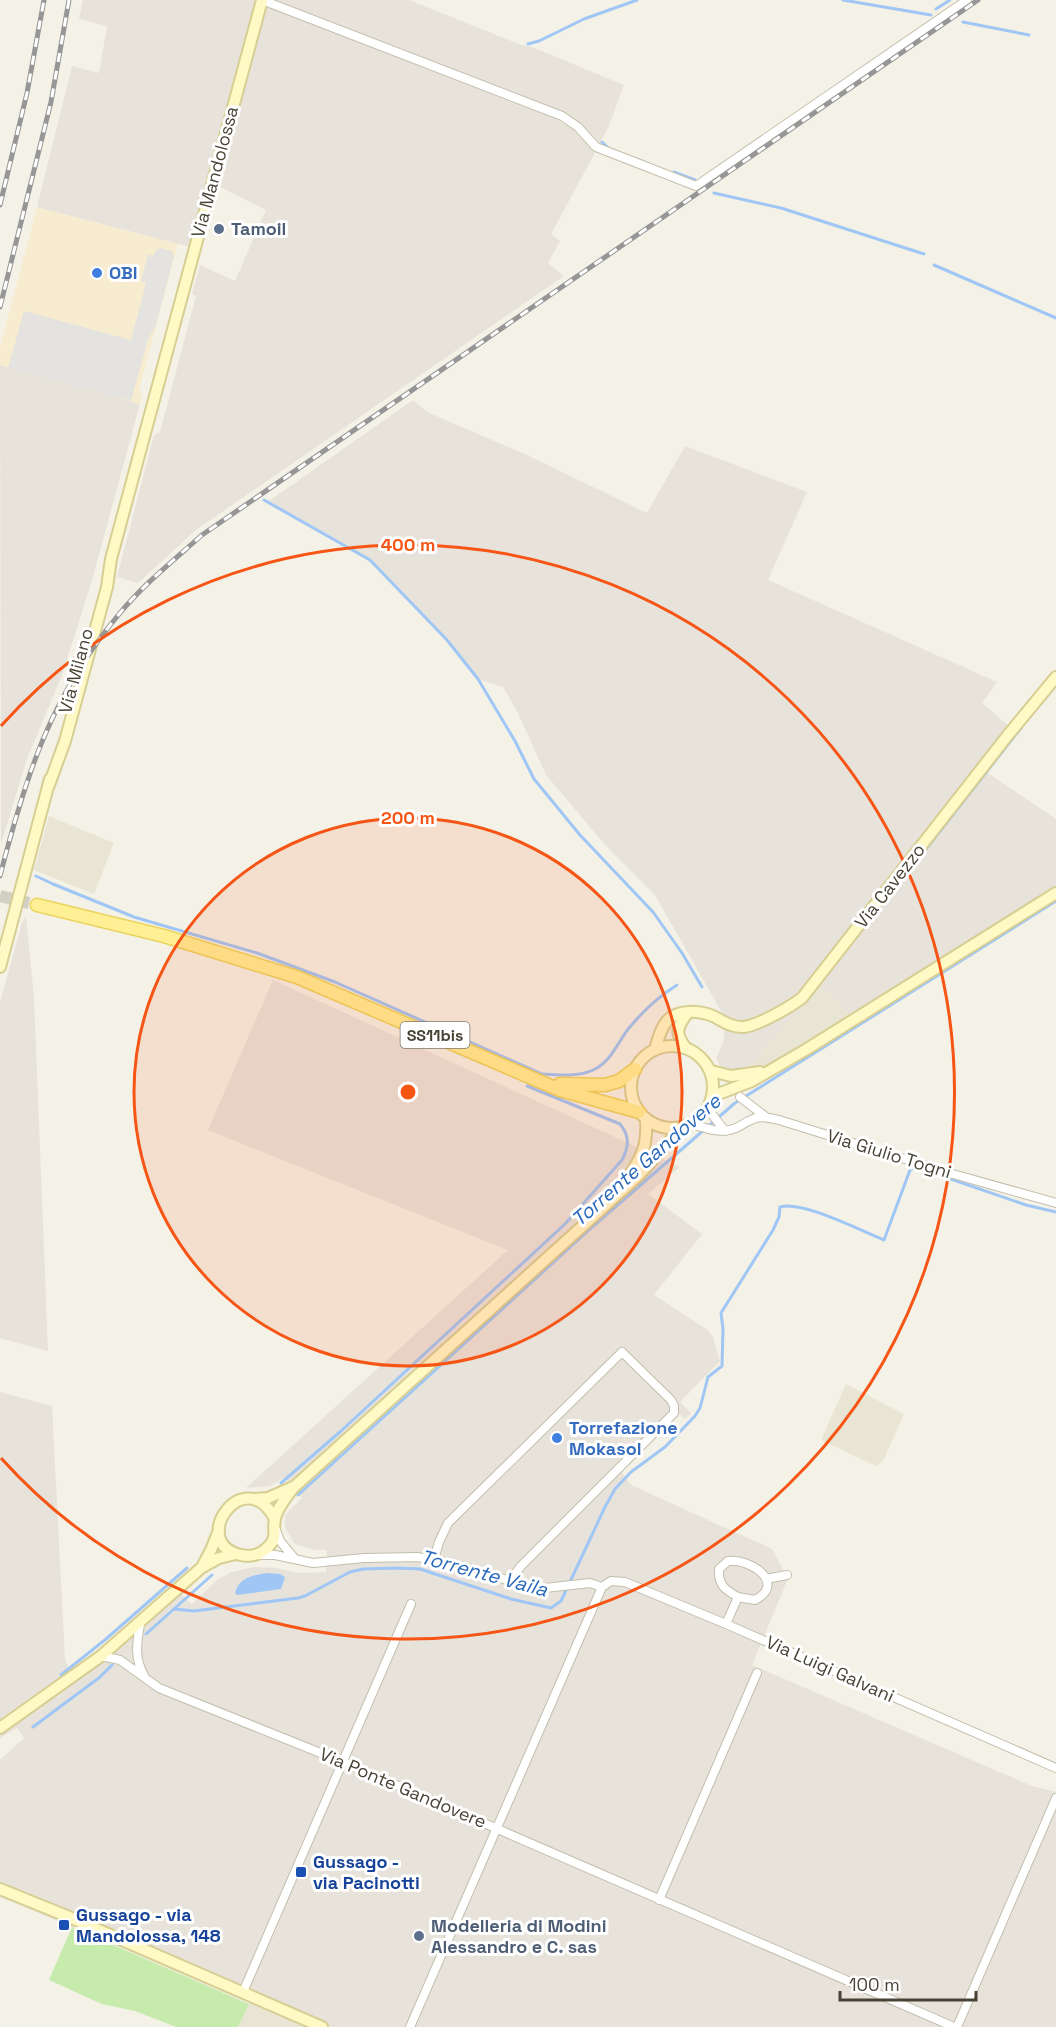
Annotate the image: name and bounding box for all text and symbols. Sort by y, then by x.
street label: Via Mandolossa [186,104,243,240]
place label: Tamoil [231,217,286,240]
marker: Tamoil [212,222,226,236]
place label: OBI [109,261,137,284]
marker: OBI [90,266,104,280]
text: 400 m [381,533,435,556]
street label: Via Milano [53,626,98,716]
text: 200 m [381,806,435,829]
street label: Via Cavezzo [849,839,930,933]
road number: SS11bis [400,1022,470,1048]
centre of rings [398,1082,418,1102]
water label: Torrente Gandovere [566,1087,727,1232]
street label: Via Giulio Togni [824,1124,954,1183]
place label: Torrefazione Mokasol [569,1416,678,1460]
marker: Torrefazione Mokasol [550,1431,564,1445]
water label: Torrente Vaila [418,1544,551,1603]
street label: Via Luigi Galvani [762,1630,898,1707]
street label: Via Ponte Gandovere [316,1742,490,1833]
place label: Gussago - via Pacinotti [313,1850,420,1894]
marker: Gussago - via Pacinotti [294,1865,308,1879]
place label: Gussago - via Mandolossa, 148 [76,1903,221,1947]
place label: Modelleria di Modini Alessandro e C. sas [431,1914,607,1958]
marker: Gussago - via Mandolossa, 148 [57,1918,71,1932]
marker: Modelleria di Modini Alessandro e C. sas [412,1929,426,1943]
scale bar [840,1964,976,2002]
text: 100 m [849,1973,900,1996]

